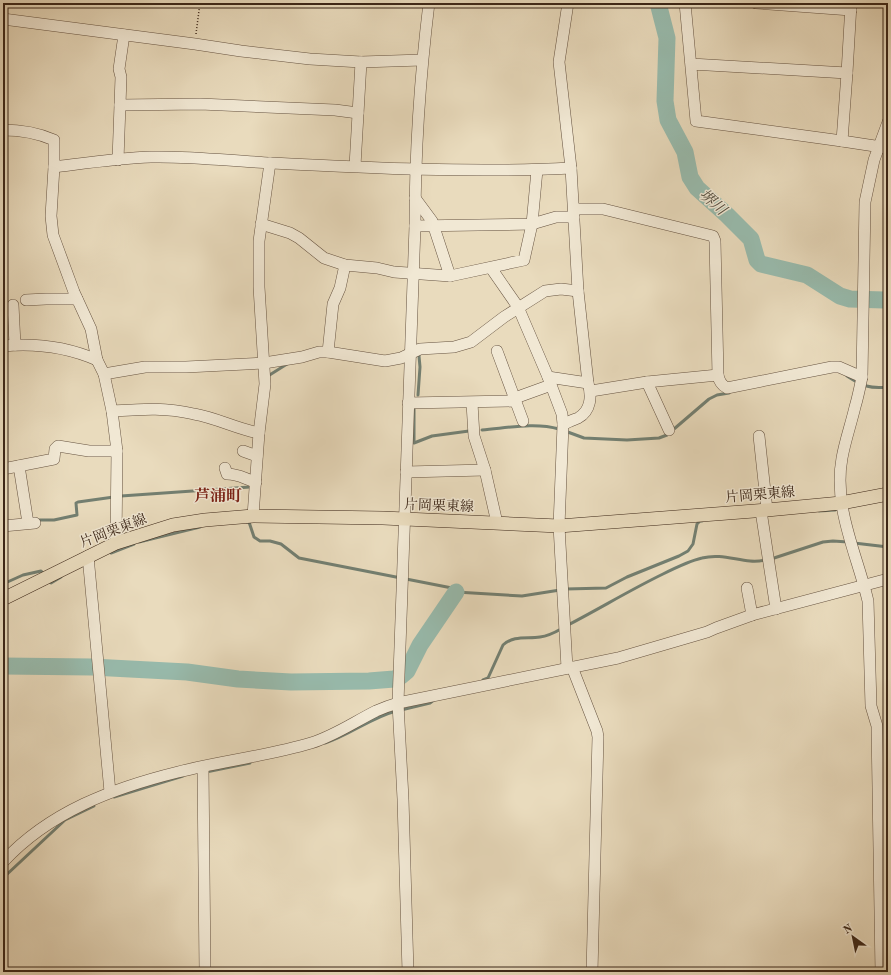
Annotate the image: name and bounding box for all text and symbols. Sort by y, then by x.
water label: 堺川 [696,186,731,220]
street label: 片岡栗東線 [725,484,796,505]
district label: 芦浦町 [194,487,242,505]
street label: 片岡栗東線 [404,497,474,514]
street label: 片岡栗東線 [78,511,149,550]
north arrow [833,917,873,957]
text: N [842,923,855,937]

